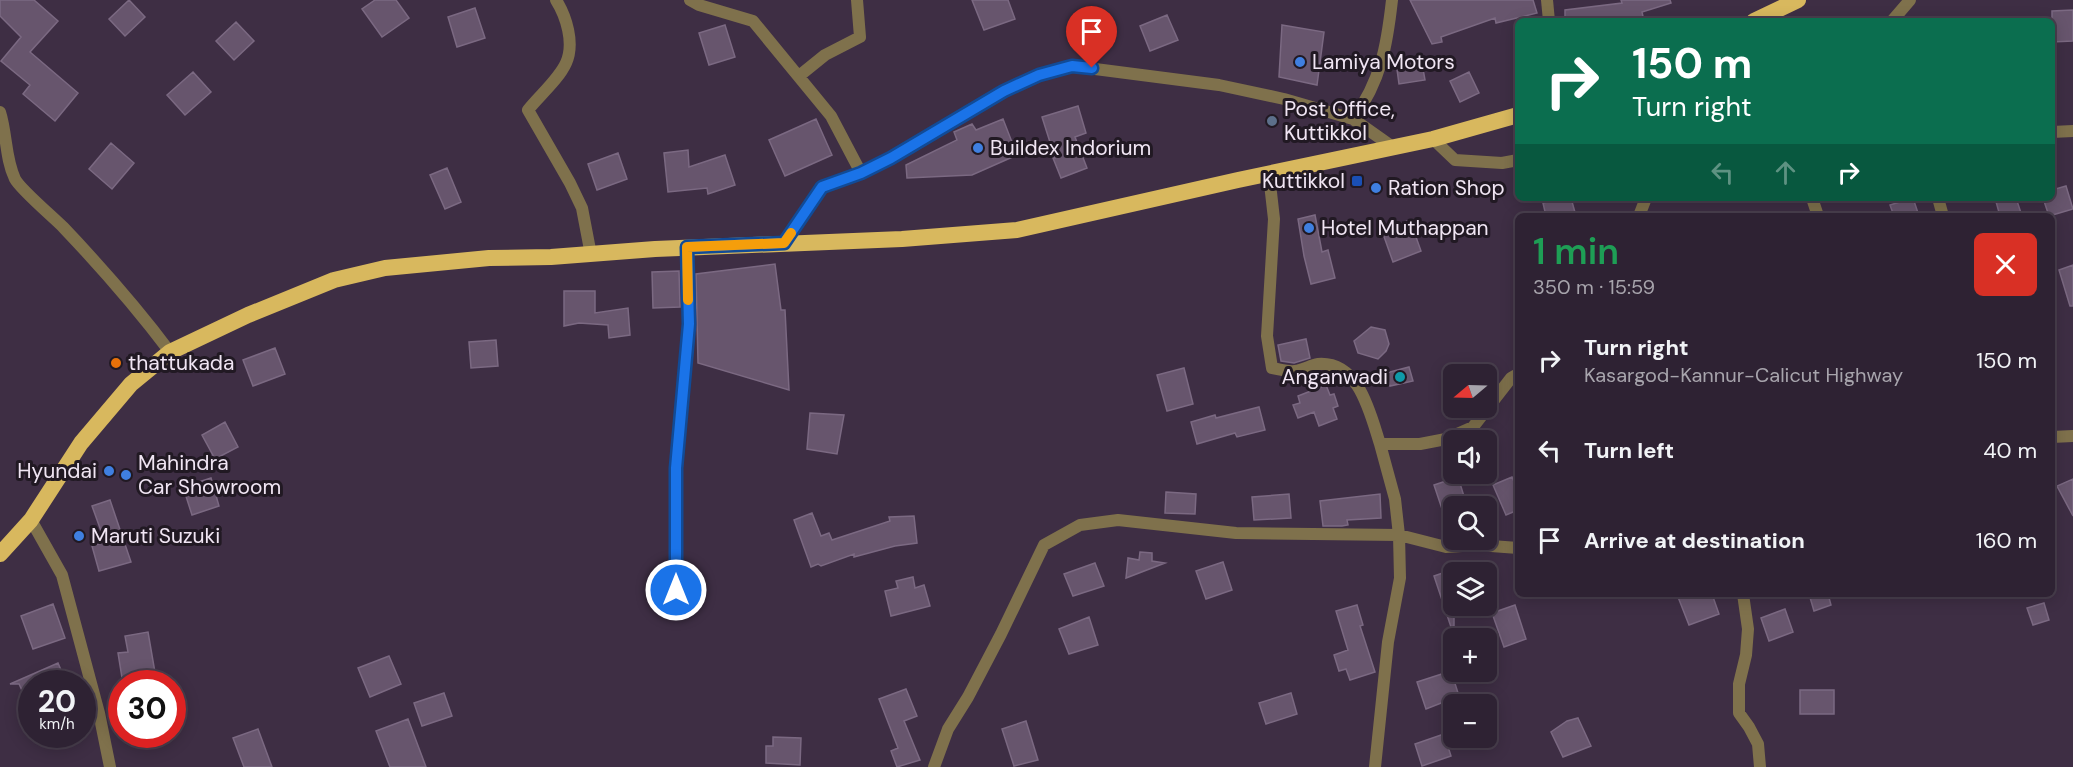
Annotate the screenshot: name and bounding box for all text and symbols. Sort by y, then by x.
pin [1066,6,1117,68]
icon: arrive [1075,15,1108,48]
text: 150 m [1632,36,1752,91]
icon: right [1533,42,1611,120]
place label: Lamiya Motors [1312,48,1455,76]
marker: Lamiya Motors [1293,55,1307,69]
text: Turn right [1632,89,1752,124]
place label: Post Office, Kuttikkol [1284,95,1395,147]
marker: Post Office, Kuttikkol [1265,114,1279,128]
place label: Buildex Indorium [990,134,1151,162]
marker: Buildex Indorium [971,141,985,155]
icon: left [1706,156,1739,189]
icon: ahead [1769,156,1802,189]
icon: right [1832,156,1865,189]
place label: Kuttikkol [1262,167,1345,195]
marker: Kuttikkol [1350,174,1364,188]
place label: Ration Shop [1388,174,1505,202]
marker: Ration Shop [1369,181,1383,195]
place label: Hotel Muthappan [1321,214,1489,242]
marker: Hotel Muthappan [1302,221,1316,235]
text: 1 min [1533,228,1619,275]
button: close [1974,233,2037,296]
text: 350 m · 15:59 [1533,274,1655,300]
text: Turn right [1584,333,1689,362]
icon: right [1533,344,1566,377]
text: 150 m [1976,346,2037,375]
place label: thattukada [128,349,234,377]
marker: thattukada [109,356,123,370]
text: Kasargod-Kannur-Calicut Highway [1584,362,1903,388]
place label: Anganwadi [1282,363,1388,391]
north arrow [1443,364,1497,418]
map controls [1443,364,1497,748]
marker: Anganwadi [1393,370,1407,384]
button: sound [1443,430,1497,484]
icon: left [1533,434,1566,467]
text: Turn left [1584,436,1674,465]
text: 40 m [1983,436,2037,465]
place label: Mahindra Car Showroom [138,449,281,501]
place label: Hyundai [17,457,97,485]
marker: Hyundai [102,464,116,478]
marker: Mahindra Car Showroom [119,468,133,482]
button: search [1443,496,1497,550]
place label: Maruti Suzuki [91,522,220,550]
icon: arrive [1533,524,1566,557]
text: Arrive at destination [1584,526,1805,555]
text: 160 m [1976,526,2037,555]
marker: Maruti Suzuki [72,529,86,543]
position arrow [644,558,708,622]
button: layers [1443,562,1497,616]
button: + [1443,628,1497,682]
speed limit sign: 30 [108,670,186,748]
text: 20 [38,682,76,721]
button: − [1443,694,1497,748]
text: km/h [39,714,75,734]

